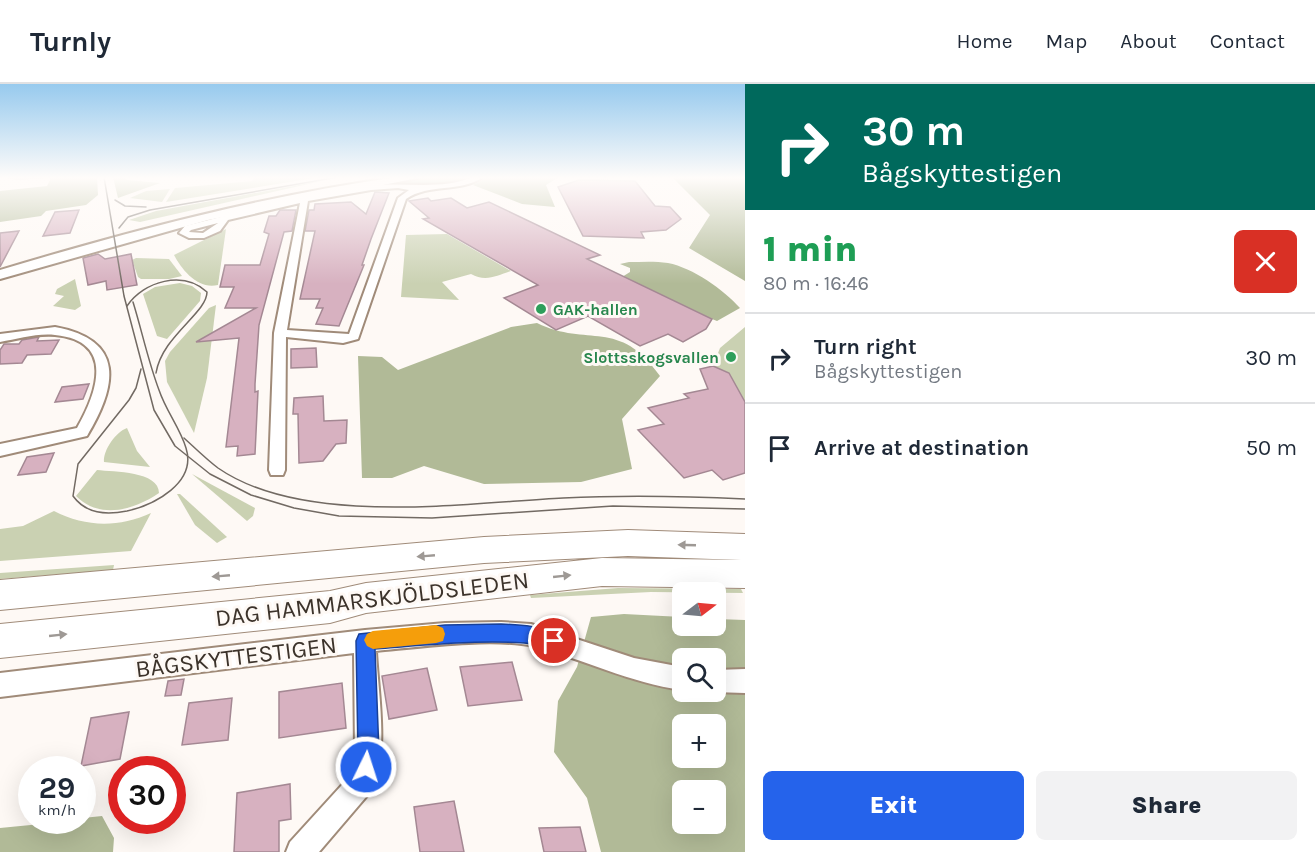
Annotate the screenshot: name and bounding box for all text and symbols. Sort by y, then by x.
text: Turnly [30,25,111,58]
text: Home [957,29,1013,53]
text: Map [1046,29,1087,53]
text: About [1120,29,1177,53]
text: Contact [1210,29,1285,53]
text: 30 m [862,106,965,156]
icon: right [763,108,841,186]
text: Bågskyttestigen [862,157,1062,189]
text: 1 min [763,228,857,270]
button: close [1234,230,1297,293]
text: 80 m · 16:46 [763,272,869,295]
place label: GAK-hallen [553,300,638,319]
marker: GAK-hallen [534,302,548,316]
text: Turn right [814,334,917,360]
icon: right [763,342,796,375]
text: 30 m [1245,345,1297,371]
place label: Slottsskogsvallen [583,348,719,367]
marker: Slottsskogsvallen [724,350,738,364]
text: Bågskyttestigen [814,360,962,383]
icon: arrive [763,432,796,465]
text: Arrive at destination [814,435,1029,461]
text: 50 m [1246,435,1297,461]
one-way arrow [677,541,696,550]
one-way arrow [416,551,435,561]
street label: DAG HAMMARSKJÖLDSLEDEN [213,566,531,632]
one-way arrow [212,571,231,580]
one-way arrow [552,571,571,581]
north arrow [672,582,726,636]
map controls [672,582,726,834]
pin [528,615,579,666]
icon: arrive [537,624,570,657]
one-way arrow [49,630,68,640]
street label: BÅGSKYTTESTIGEN [134,630,338,683]
button: search [672,648,726,702]
button: + [672,714,726,768]
position arrow [334,735,398,799]
speed limit sign: 30 [108,756,186,834]
text: 29 [39,770,75,806]
button: Exit [763,771,1024,840]
button: Share [1036,771,1297,840]
button: − [672,780,726,834]
text: km/h [38,801,76,819]

